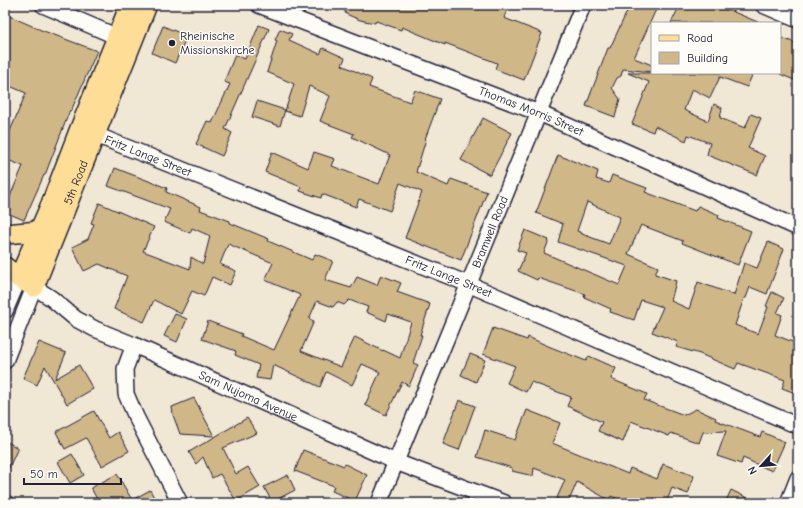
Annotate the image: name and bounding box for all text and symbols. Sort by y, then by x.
legend [651,22,781,74]
place label: Rheinische Missionskirche [180,29,255,57]
text: Road [687,31,713,45]
marker: Rheinische Missionskirche [167,38,177,48]
text: Building [687,51,728,65]
street label: Thomas Morris Street [477,83,586,139]
street label: Fritz Lange Street [103,132,194,180]
street label: 5th Road [61,158,91,207]
street label: Bramwell Road [469,194,511,270]
street label: Fritz Lange Street [403,253,495,301]
street label: Sam Nujoma Avenue [197,368,300,424]
north arrow [741,446,781,486]
scale bar [24,460,121,486]
text: N [745,464,760,476]
text: 50 m [30,467,58,481]

